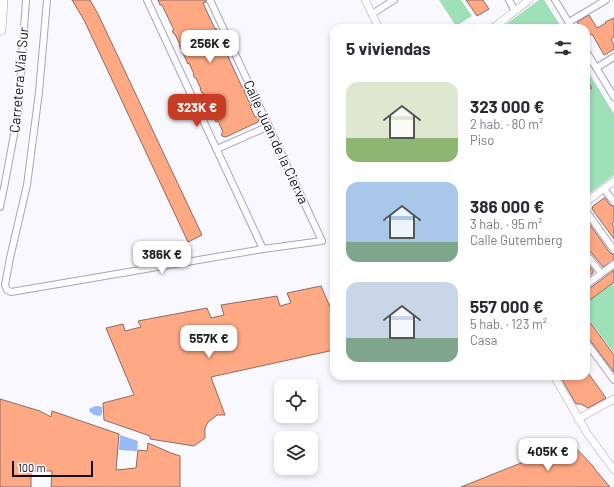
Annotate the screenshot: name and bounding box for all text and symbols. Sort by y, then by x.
street label: Carretera Vial Sur [5,26,32,134]
pin: 256K € [177,30,243,64]
text: 256K € [190,35,230,51]
icon: filters [552,37,574,59]
text: 5 viviendas [346,38,431,58]
street label: Calle Juan de la Cierva [240,77,313,207]
pin: 323K € [164,94,230,128]
text: 323 000 € [470,96,544,116]
icon: home [378,98,426,146]
text: 323K € [177,99,217,115]
text: 2 hab. · 80 m² [470,116,543,132]
text: Piso [470,132,494,148]
text: 386 000 € [470,196,544,216]
icon: home [378,198,426,246]
text: 3 hab. · 95 m² [470,216,542,232]
text: Calle Gutemberg [470,232,563,248]
pin: 386K € [129,241,195,275]
text: 386K € [142,246,182,262]
text: 557 000 € [470,296,543,316]
icon: home [378,298,426,346]
text: 5 hab. · 123 m² [470,316,547,332]
pin: 557K € [176,325,242,359]
text: 557K € [189,330,229,346]
text: Casa [470,332,497,348]
map controls [274,379,318,475]
button: locate [274,379,318,423]
button: layers [274,431,318,475]
pin: 405K € [515,438,581,472]
text: 405K € [527,443,569,459]
scale bar [12,459,93,478]
text: 100 m [18,461,46,474]

